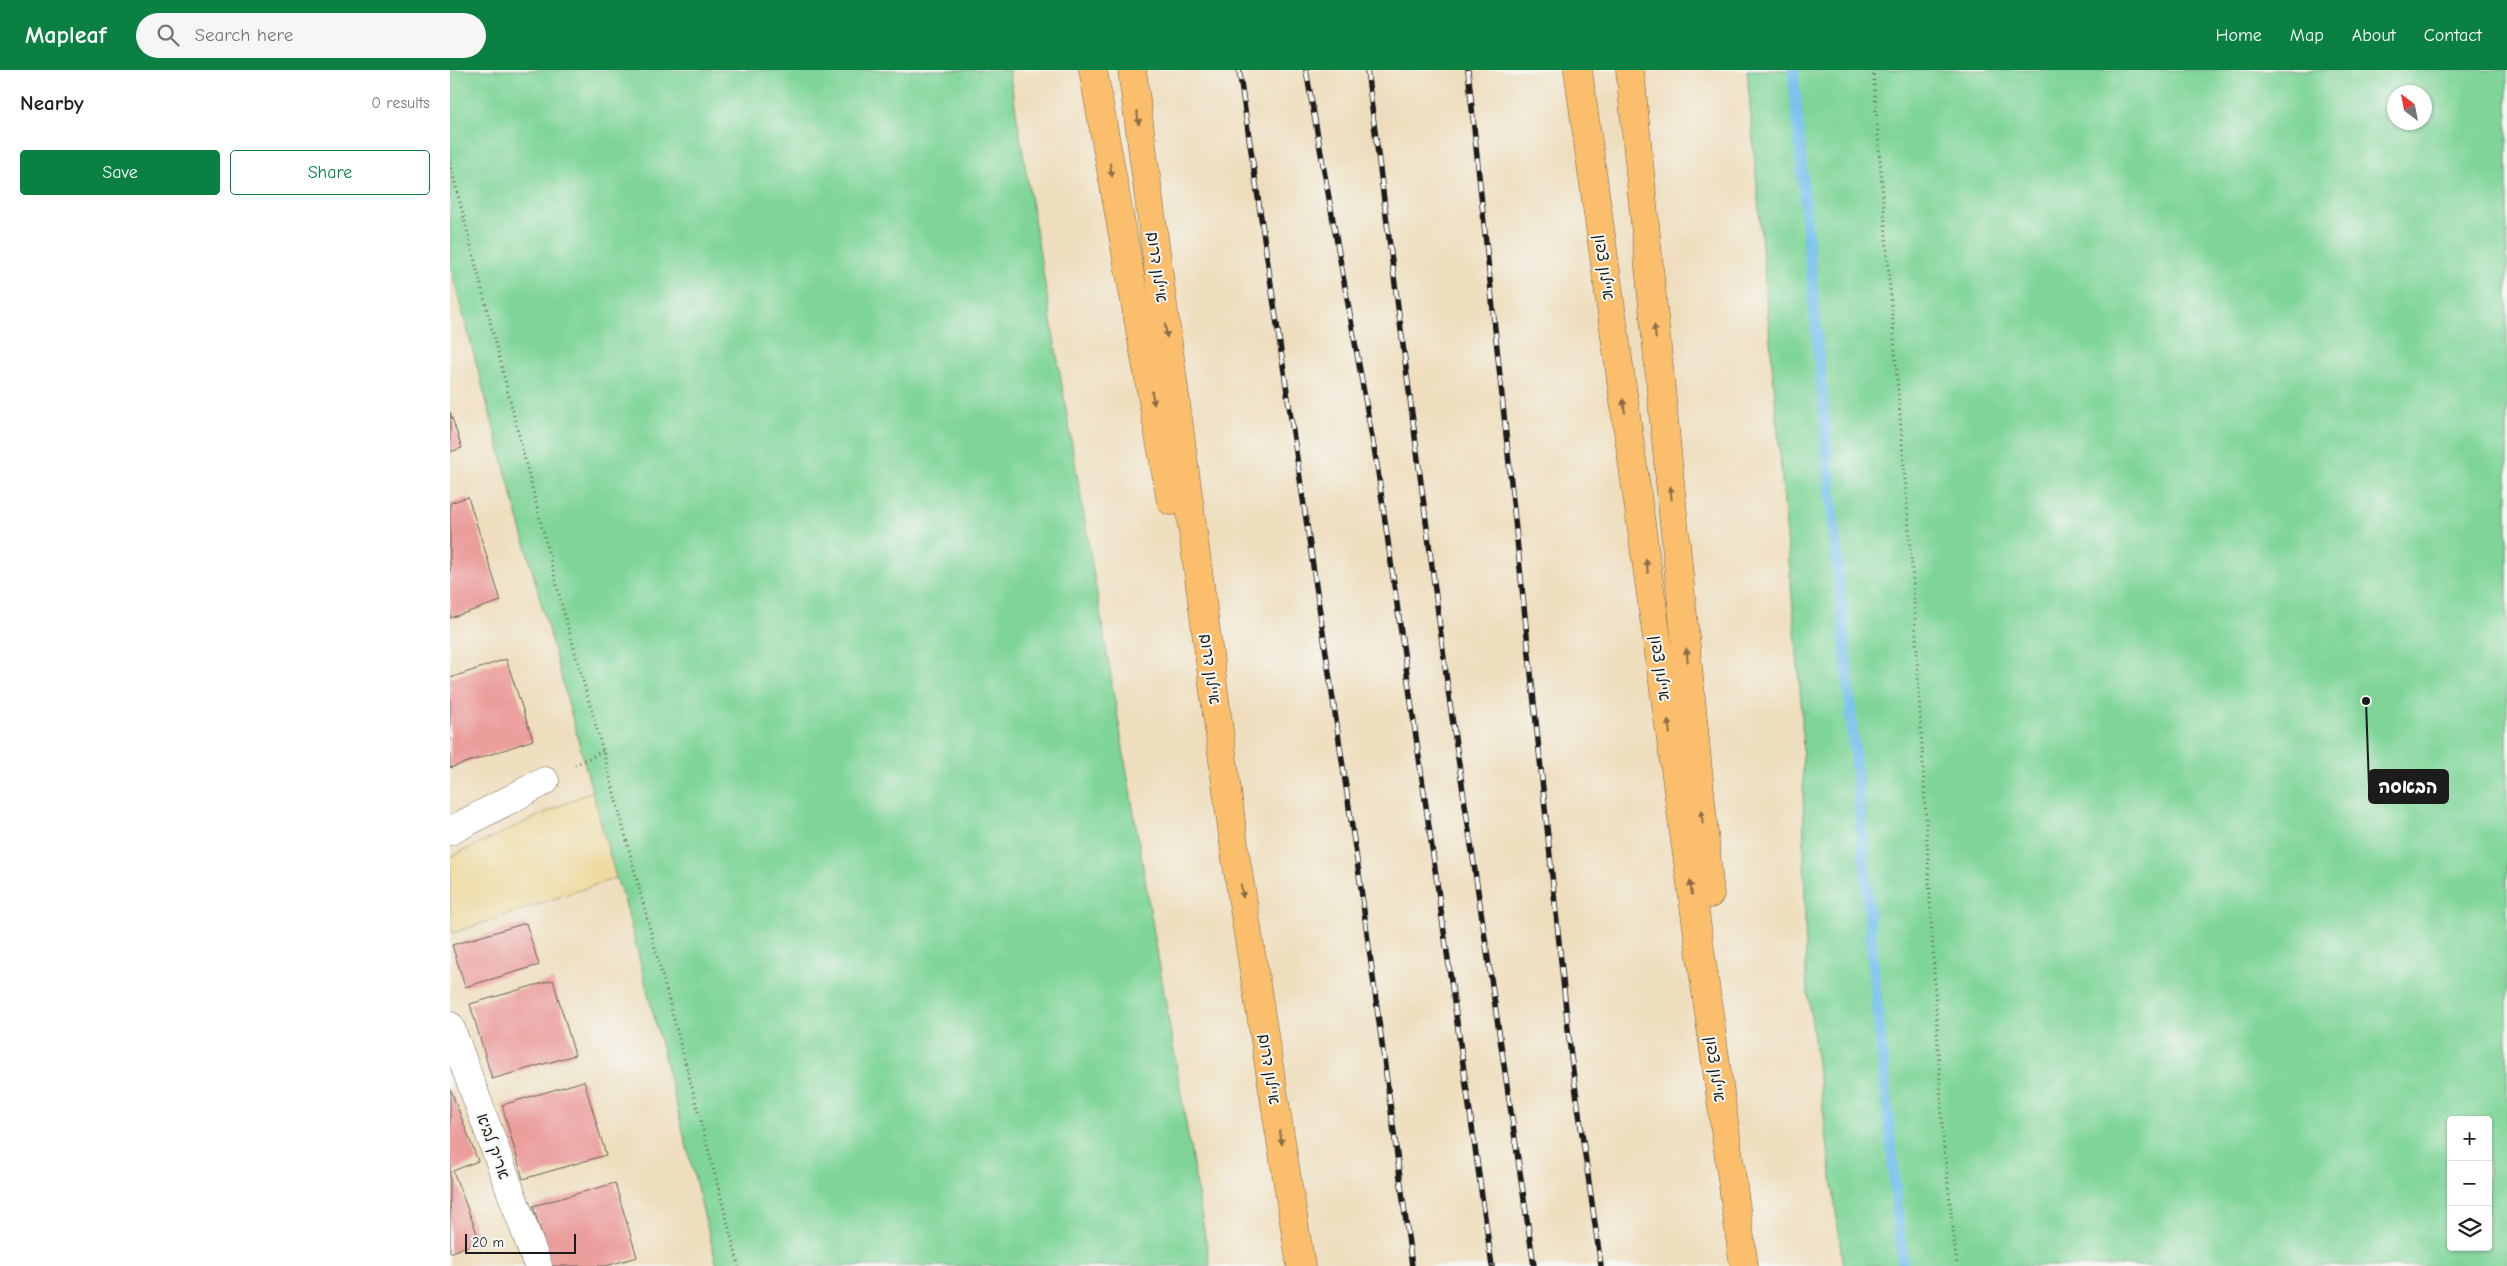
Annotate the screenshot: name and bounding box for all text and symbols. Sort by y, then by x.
search box [136,13,486,58]
text: Mapleaf [25,21,106,49]
icon: search [154,21,182,49]
text: Search here [194,24,293,46]
text: Home [2215,25,2262,46]
text: Map [2290,25,2324,46]
text: About [2352,25,2396,46]
text: Contact [2424,25,2482,46]
north arrow [2387,85,2432,130]
text: Nearby [20,91,84,115]
text: 0 results [371,94,430,112]
one-way arrow [1134,111,1142,127]
button: Save [20,150,220,195]
button: Share [230,150,430,195]
one-way arrow [1107,162,1115,178]
street label: איילון דרום [1143,231,1171,304]
street label: איילון צפון [1590,233,1618,301]
one-way arrow [1651,323,1659,339]
one-way arrow [1163,324,1171,340]
one-way arrow [1149,391,1157,407]
one-way arrow [1620,397,1628,413]
one-way arrow [1667,485,1675,501]
one-way arrow [1642,558,1650,574]
street label: איילון דרום [1196,633,1224,706]
street label: איילון צפון [1646,634,1674,702]
one-way arrow [1683,647,1691,663]
one-way arrow [1665,719,1673,735]
callout: הבאסה [2369,770,2448,803]
text: הבאסה [2378,777,2438,798]
one-way arrow [1698,809,1706,825]
one-way arrow [1687,880,1695,896]
one-way arrow [1238,884,1246,900]
street label: איילון דרום [1255,1033,1283,1106]
street label: איילון צפון [1701,1035,1729,1103]
street label: אריק לביא [472,1111,513,1182]
map controls [2447,1116,2492,1251]
button: + [2447,1116,2492,1161]
one-way arrow [1277,1131,1285,1147]
button: − [2447,1161,2492,1206]
button: layers [2447,1206,2492,1251]
scale bar [465,1231,576,1254]
text: 20 m [472,1234,504,1251]

